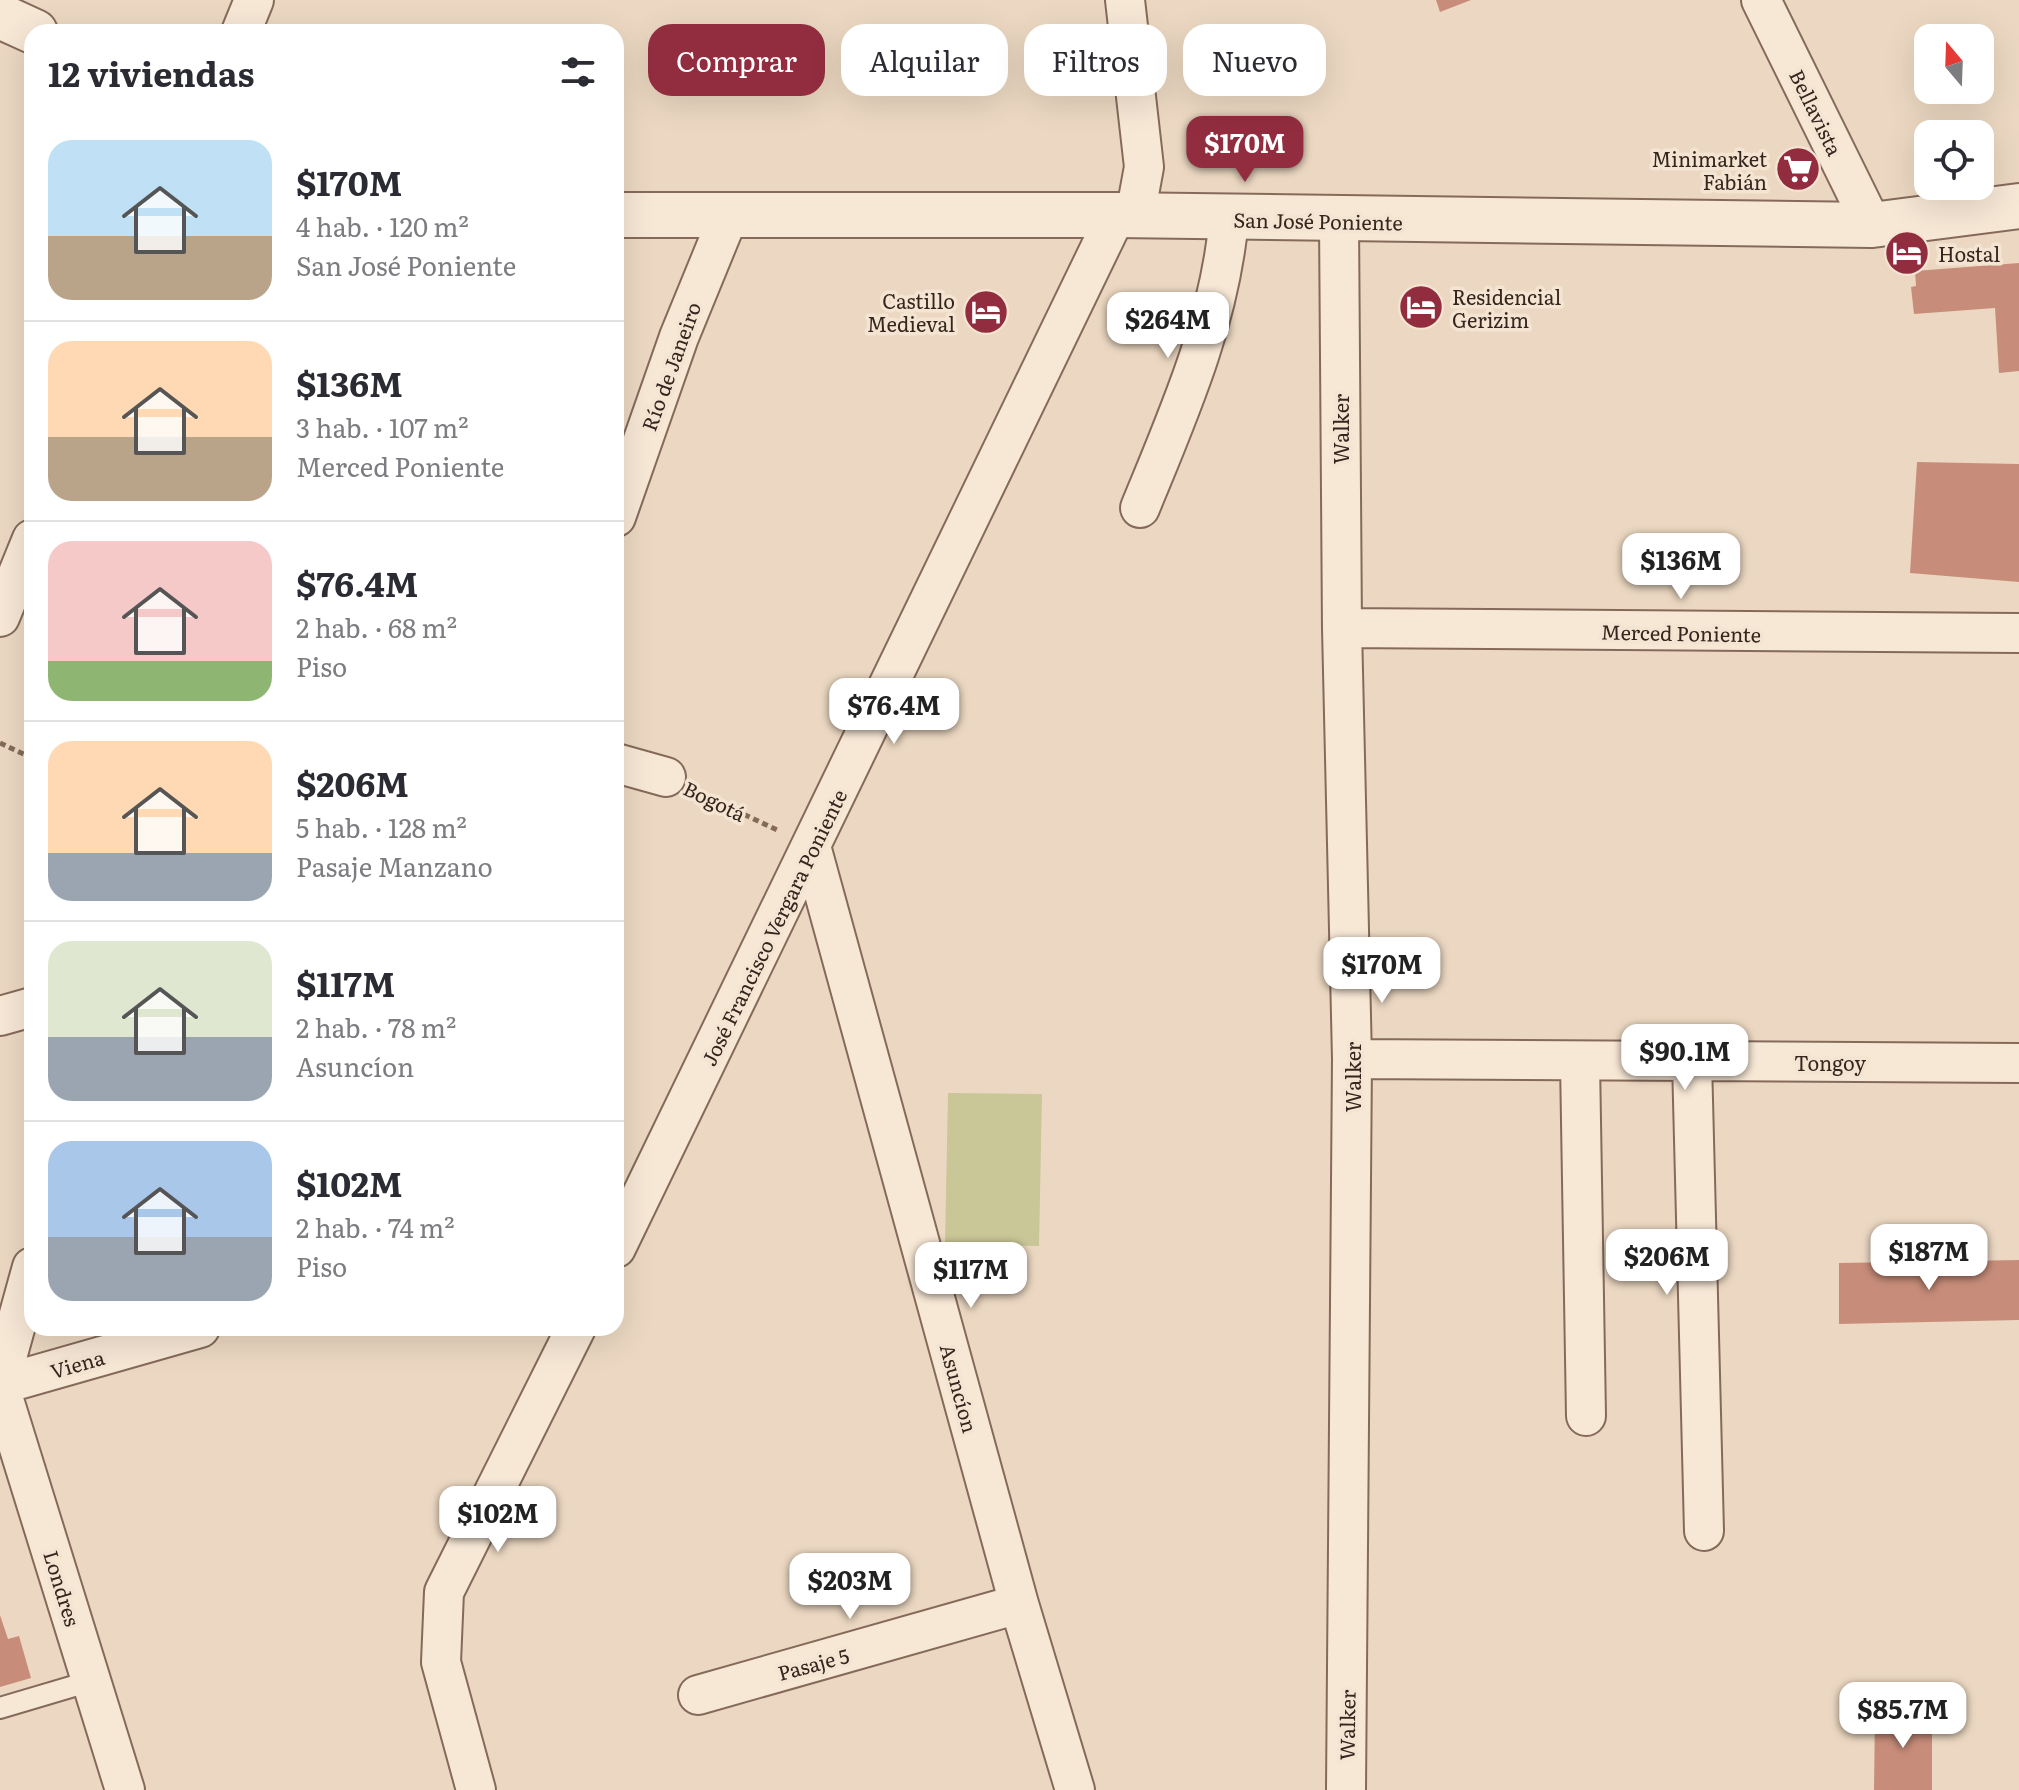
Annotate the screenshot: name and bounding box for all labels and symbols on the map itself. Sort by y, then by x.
north arrow [1914,24,1994,104]
street label: Bellavista [1783,64,1851,160]
pin: $170M [1189,116,1301,184]
place label: Minimarket Fabián [1651,143,1767,196]
supermarket icon: Minimarket Fabián [1774,145,1822,193]
street label: San José Poniente [1233,204,1403,236]
hotel icon: Hostal [1883,229,1931,277]
place label: Hostal [1938,238,2001,268]
place label: Residencial Gerizim [1452,281,1561,334]
hotel icon: Residencial Gerizim [1397,283,1445,331]
place label: Castillo Medieval [867,285,955,338]
hotel icon: Castillo Medieval [962,288,1010,336]
pin: $264M [1112,292,1224,360]
street label: Río de Janeiro [633,297,707,435]
street label: Walker [1325,393,1355,464]
pin: $136M [1625,533,1737,601]
street label: Merced Poniente [1601,616,1761,648]
pin: $76.4M [829,678,959,746]
street label: Bogotá [679,772,751,828]
street label: José Francisco Vergara Poniente [693,784,853,1070]
pin: $170M [1326,937,1438,1005]
pin: $90.1M [1620,1024,1750,1092]
street label: Walker [1337,1041,1367,1112]
street label: Tongoy [1794,1047,1866,1077]
pin: $187M [1873,1224,1985,1292]
pin: $206M [1611,1229,1723,1297]
pin: $117M [915,1242,1027,1310]
street label: Asuncíon [934,1340,986,1436]
street label: Viena [46,1341,108,1385]
pin: $102M [442,1486,554,1554]
street label: Londres [37,1546,89,1630]
pin: $203M [794,1553,906,1621]
street label: Pasaje 5 [774,1639,852,1687]
pin: $85.7M [1838,1682,1968,1750]
street label: Walker [1330,1689,1362,1761]

